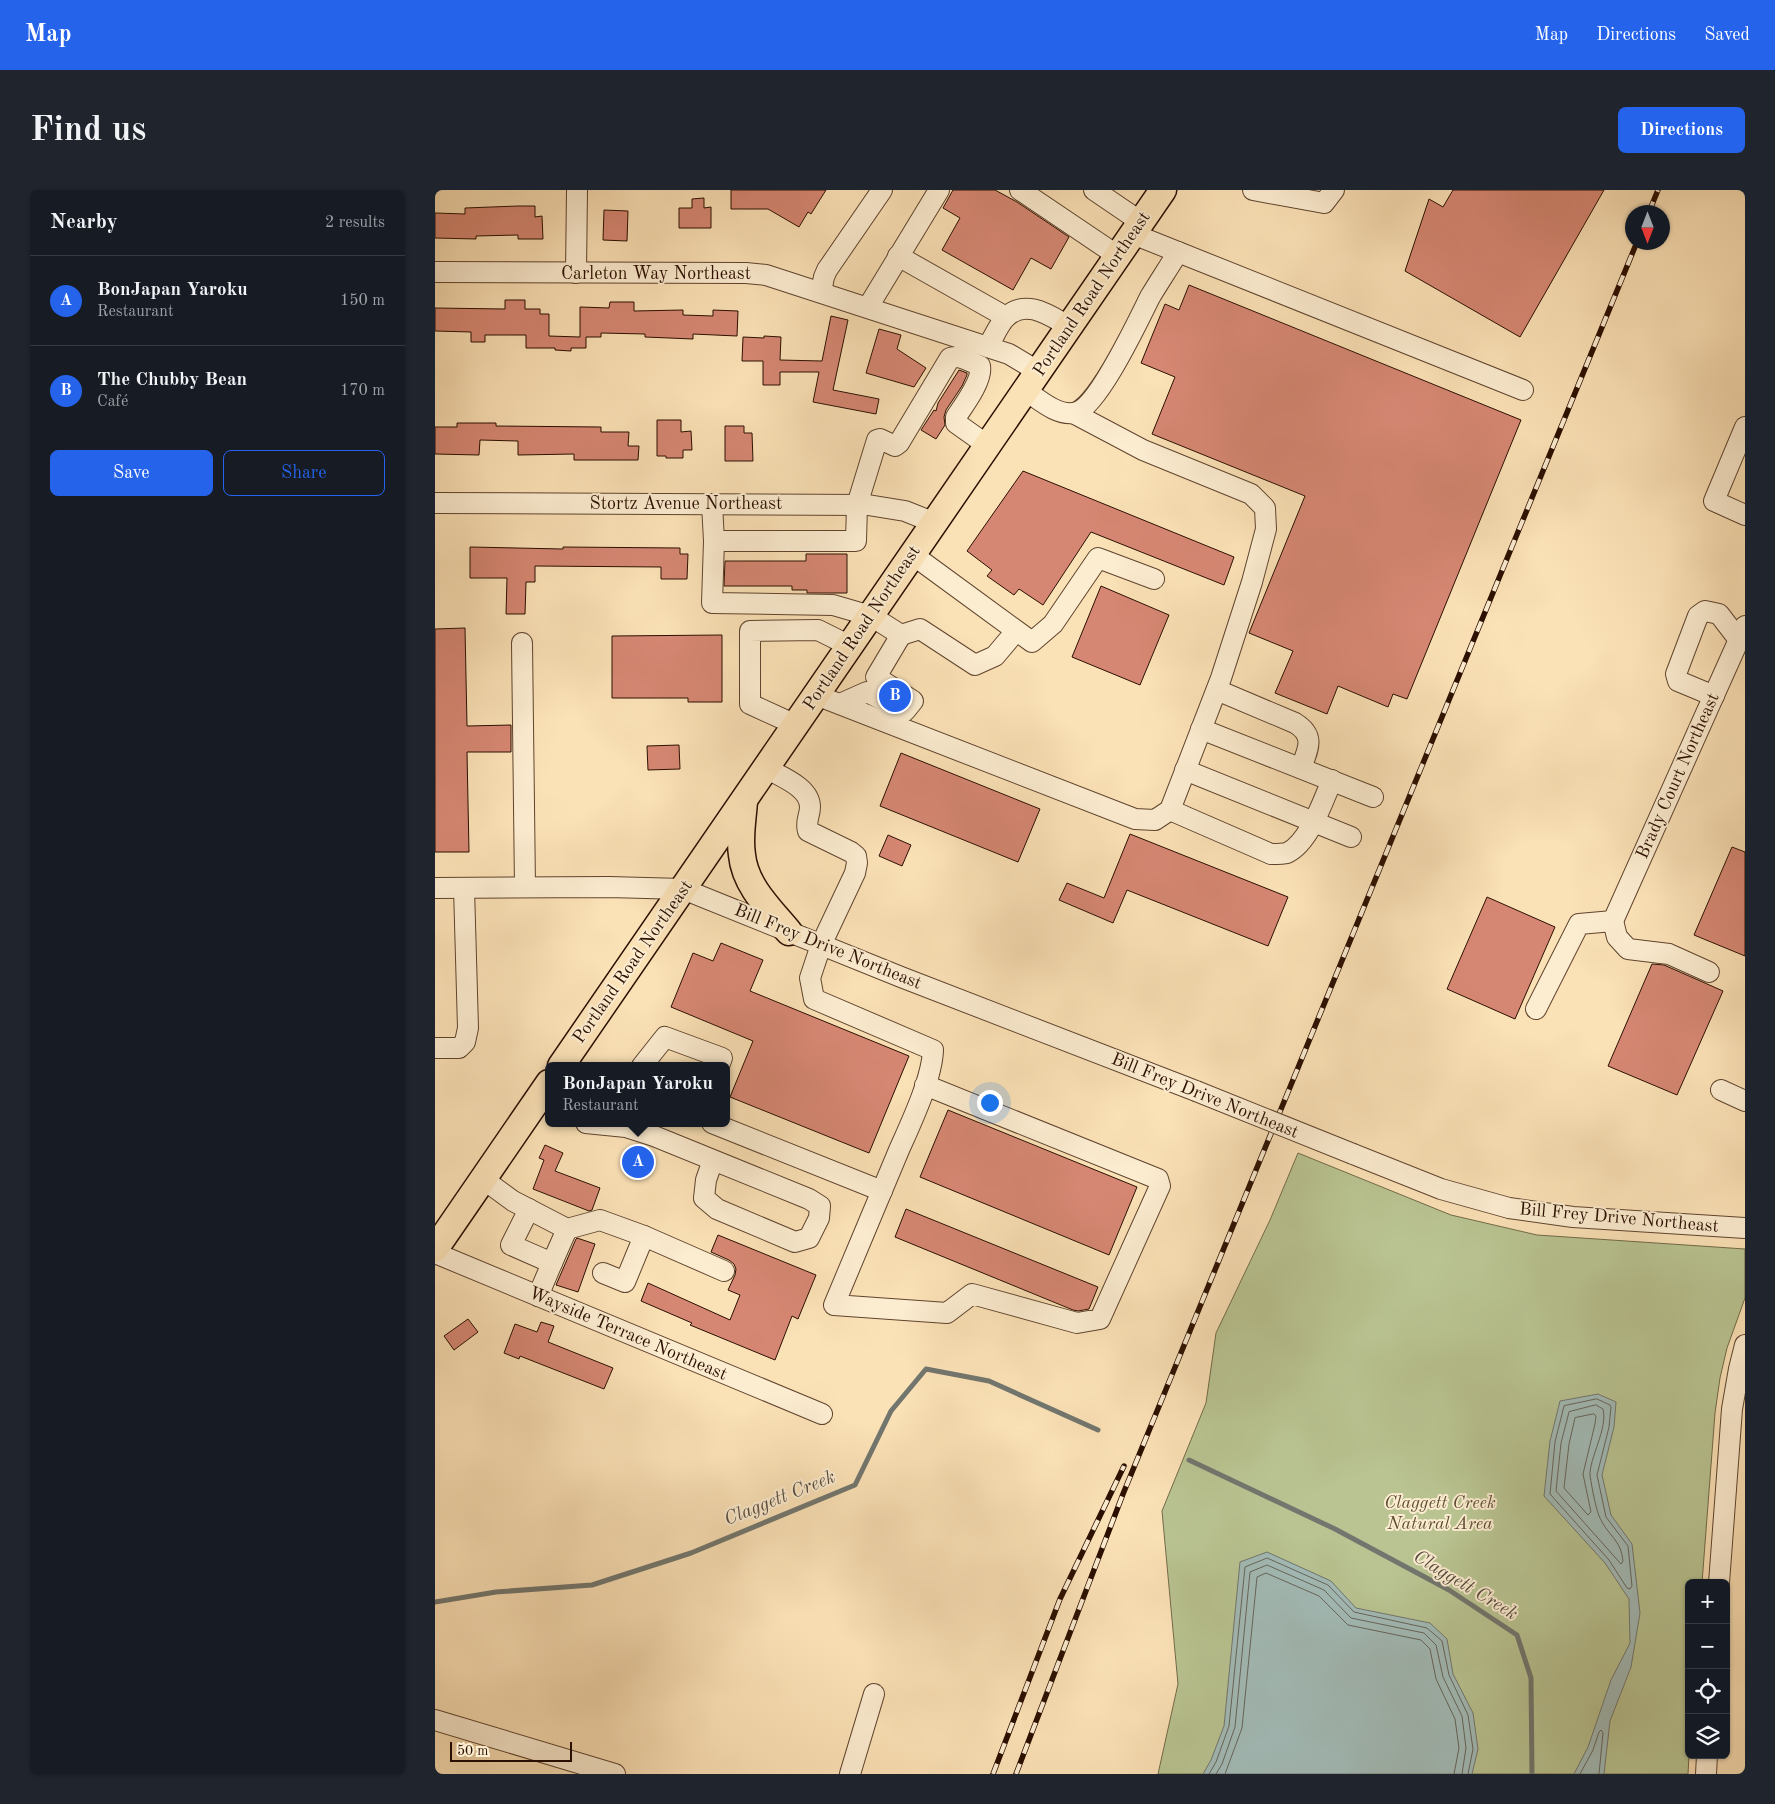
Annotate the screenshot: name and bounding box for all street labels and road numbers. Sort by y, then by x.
street label: Portland Road Northeast [1030,208,1154,380]
street label: Carleton Way Northeast [561,265,751,283]
street label: Stortz Avenue Northeast [590,495,782,513]
street label: Portland Road Northeast [800,542,924,714]
street label: Brady Court Northeast [1633,690,1723,862]
street label: Portland Road Northeast [570,877,696,1047]
street label: Bill Frey Drive Northeast [732,901,924,993]
street label: Bill Frey Drive Northeast [1109,1050,1301,1142]
street label: Bill Frey Drive Northeast [1518,1200,1720,1236]
street label: Wayside Terrace Northeast [526,1284,730,1384]

